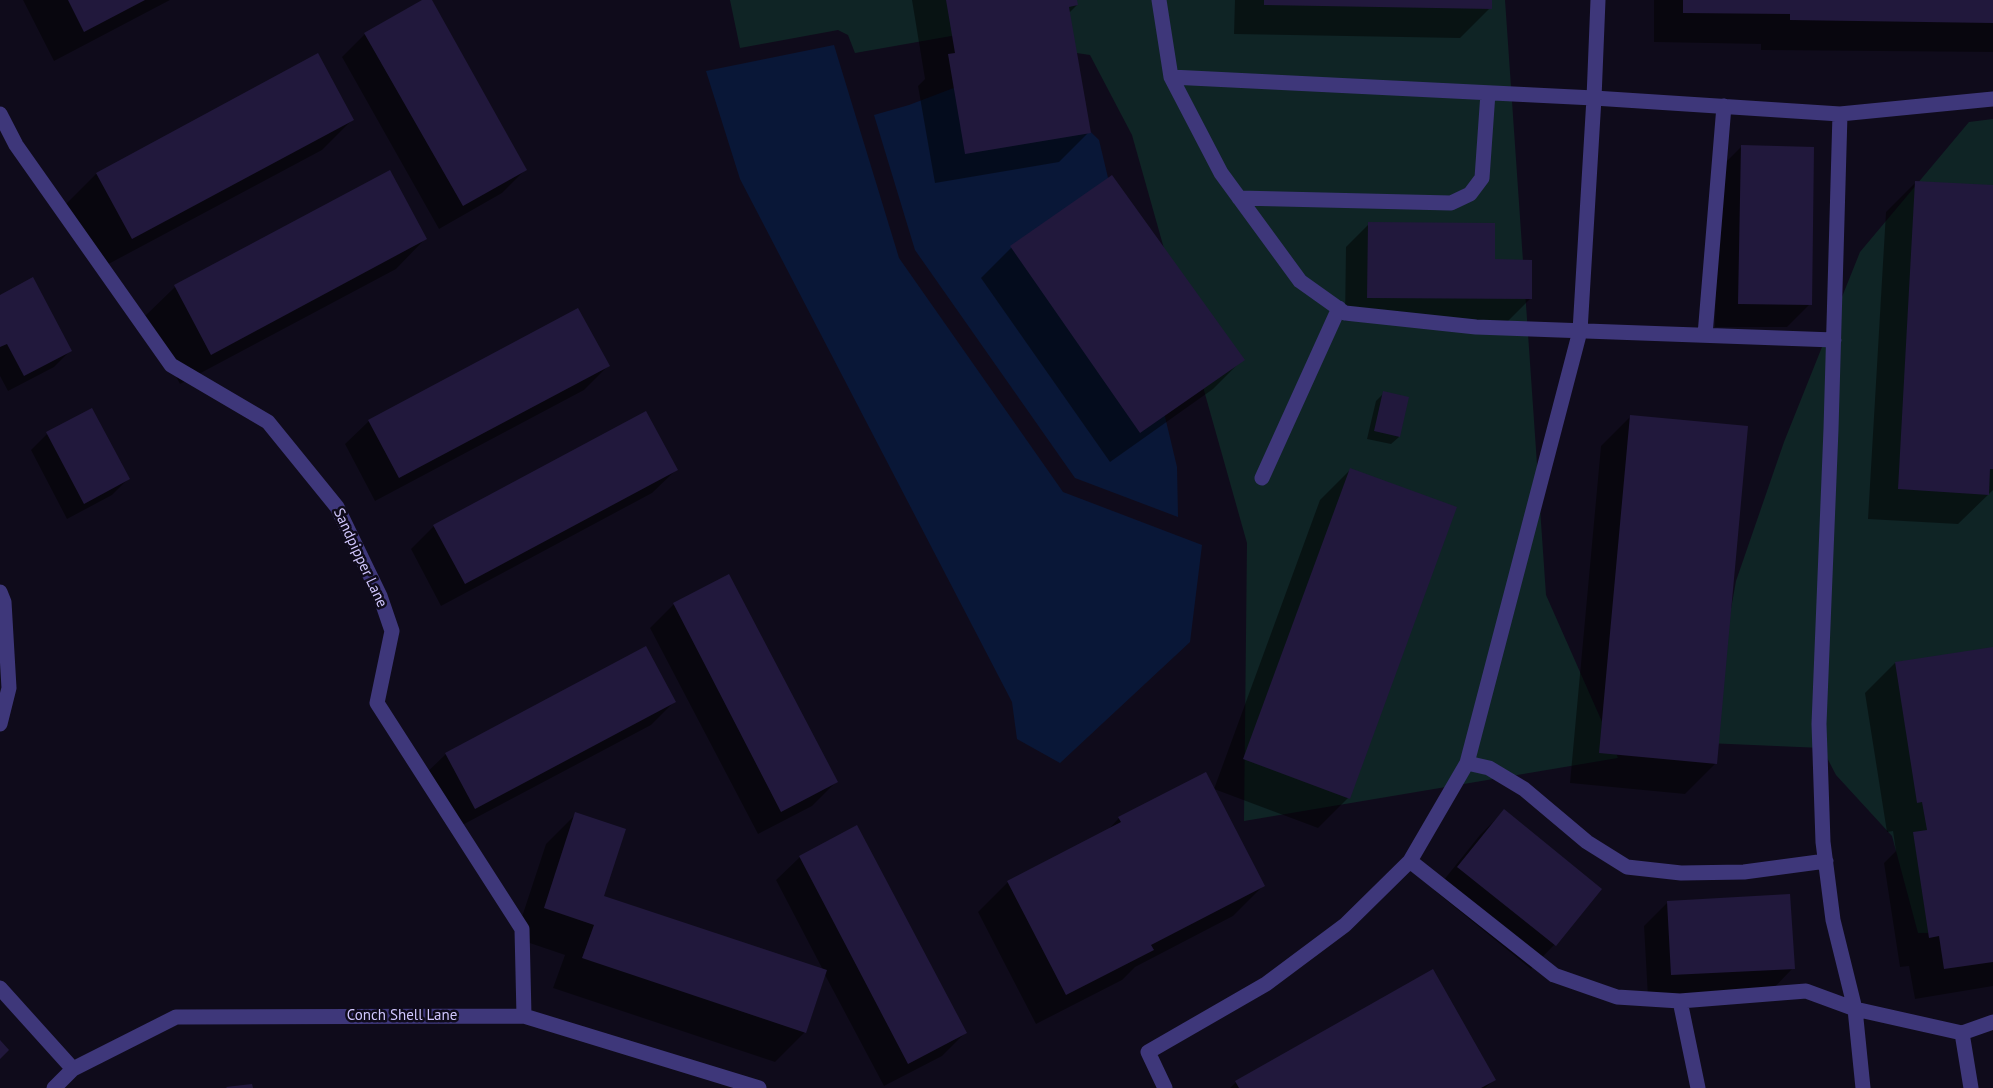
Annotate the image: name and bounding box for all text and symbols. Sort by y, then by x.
street label: Sandpipper Lane [329,505,391,611]
street label: Conch Shell Lane [347,1007,457,1025]

